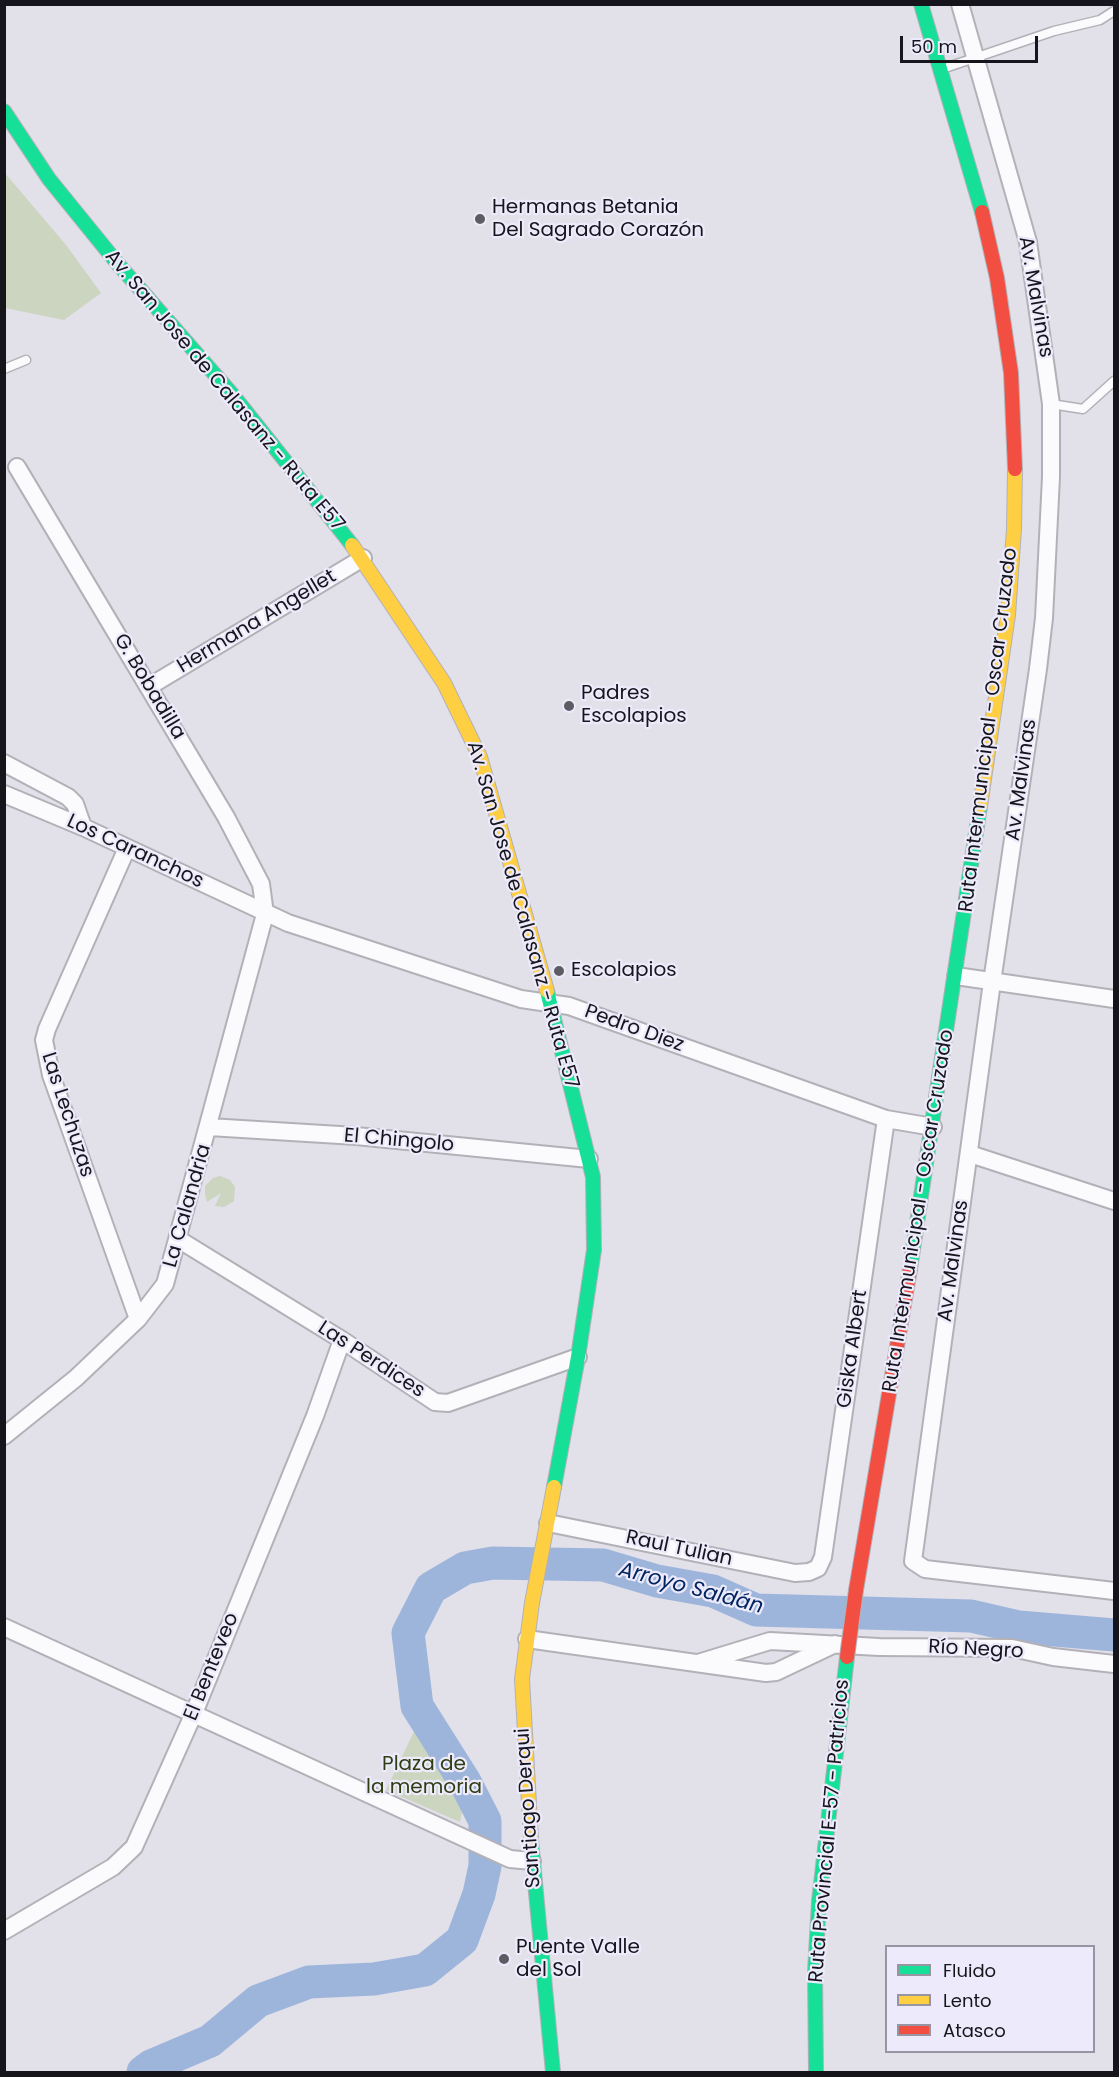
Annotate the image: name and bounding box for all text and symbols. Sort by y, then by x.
scale bar [903,24,1041,62]
text: 50 m [911,34,957,59]
place label: Hermanas Betania Del Sagrado Corazón [492,196,704,243]
marker: Hermanas Betania Del Sagrado Corazón [473,212,487,226]
street label: Av. Malvinas [1013,234,1057,360]
street label: Av. San Jose de Calasanz - Ruta E57 [99,245,349,537]
street label: Ruta Intermunicipal - Oscar Cruzado [955,546,1023,914]
street label: Hermana Angellet [173,565,341,679]
street label: G. Bobadilla [108,630,190,744]
place label: Padres Escolapios [581,682,687,729]
marker: Padres Escolapios [562,699,576,713]
street label: Av. Malvinas [1002,718,1042,842]
street label: Av. San Jose de Calasanz - Ruta E57 [461,739,583,1091]
street label: Los Caranchos [63,810,207,894]
place label: Escolapios [571,959,677,983]
marker: Escolapios [552,964,566,978]
street label: Pedro Diez [581,1000,687,1058]
street label: Ruta Intermunicipal - Oscar Cruzado [878,1028,960,1394]
street label: Las Lechuzas [36,1050,98,1180]
street label: El Chingolo [343,1124,455,1158]
street label: La Calandria [159,1142,217,1270]
street label: Av. Malvinas [934,1199,974,1323]
street label: Giska Albert [833,1288,873,1410]
street label: Las Perdices [313,1316,429,1404]
street label: Raul Tulian [623,1526,735,1572]
water label: Arroyo Saldán [616,1558,766,1620]
street label: El Benteveo [180,1610,244,1724]
street label: Río Negro [928,1636,1024,1664]
street label: Ruta Provincial E-57 - Patricios [805,1678,855,1984]
street label: Santiago Derqui [511,1727,547,1889]
park label: Plaza de la memoria [366,1753,482,1800]
place label: Puente Valle del Sol [516,1936,640,1983]
legend [885,1945,1095,2053]
marker: Puente Valle del Sol [497,1952,511,1966]
text: Fluido [943,1958,996,1983]
text: Lento [943,1988,992,2013]
text: Atasco [943,2018,1006,2043]

